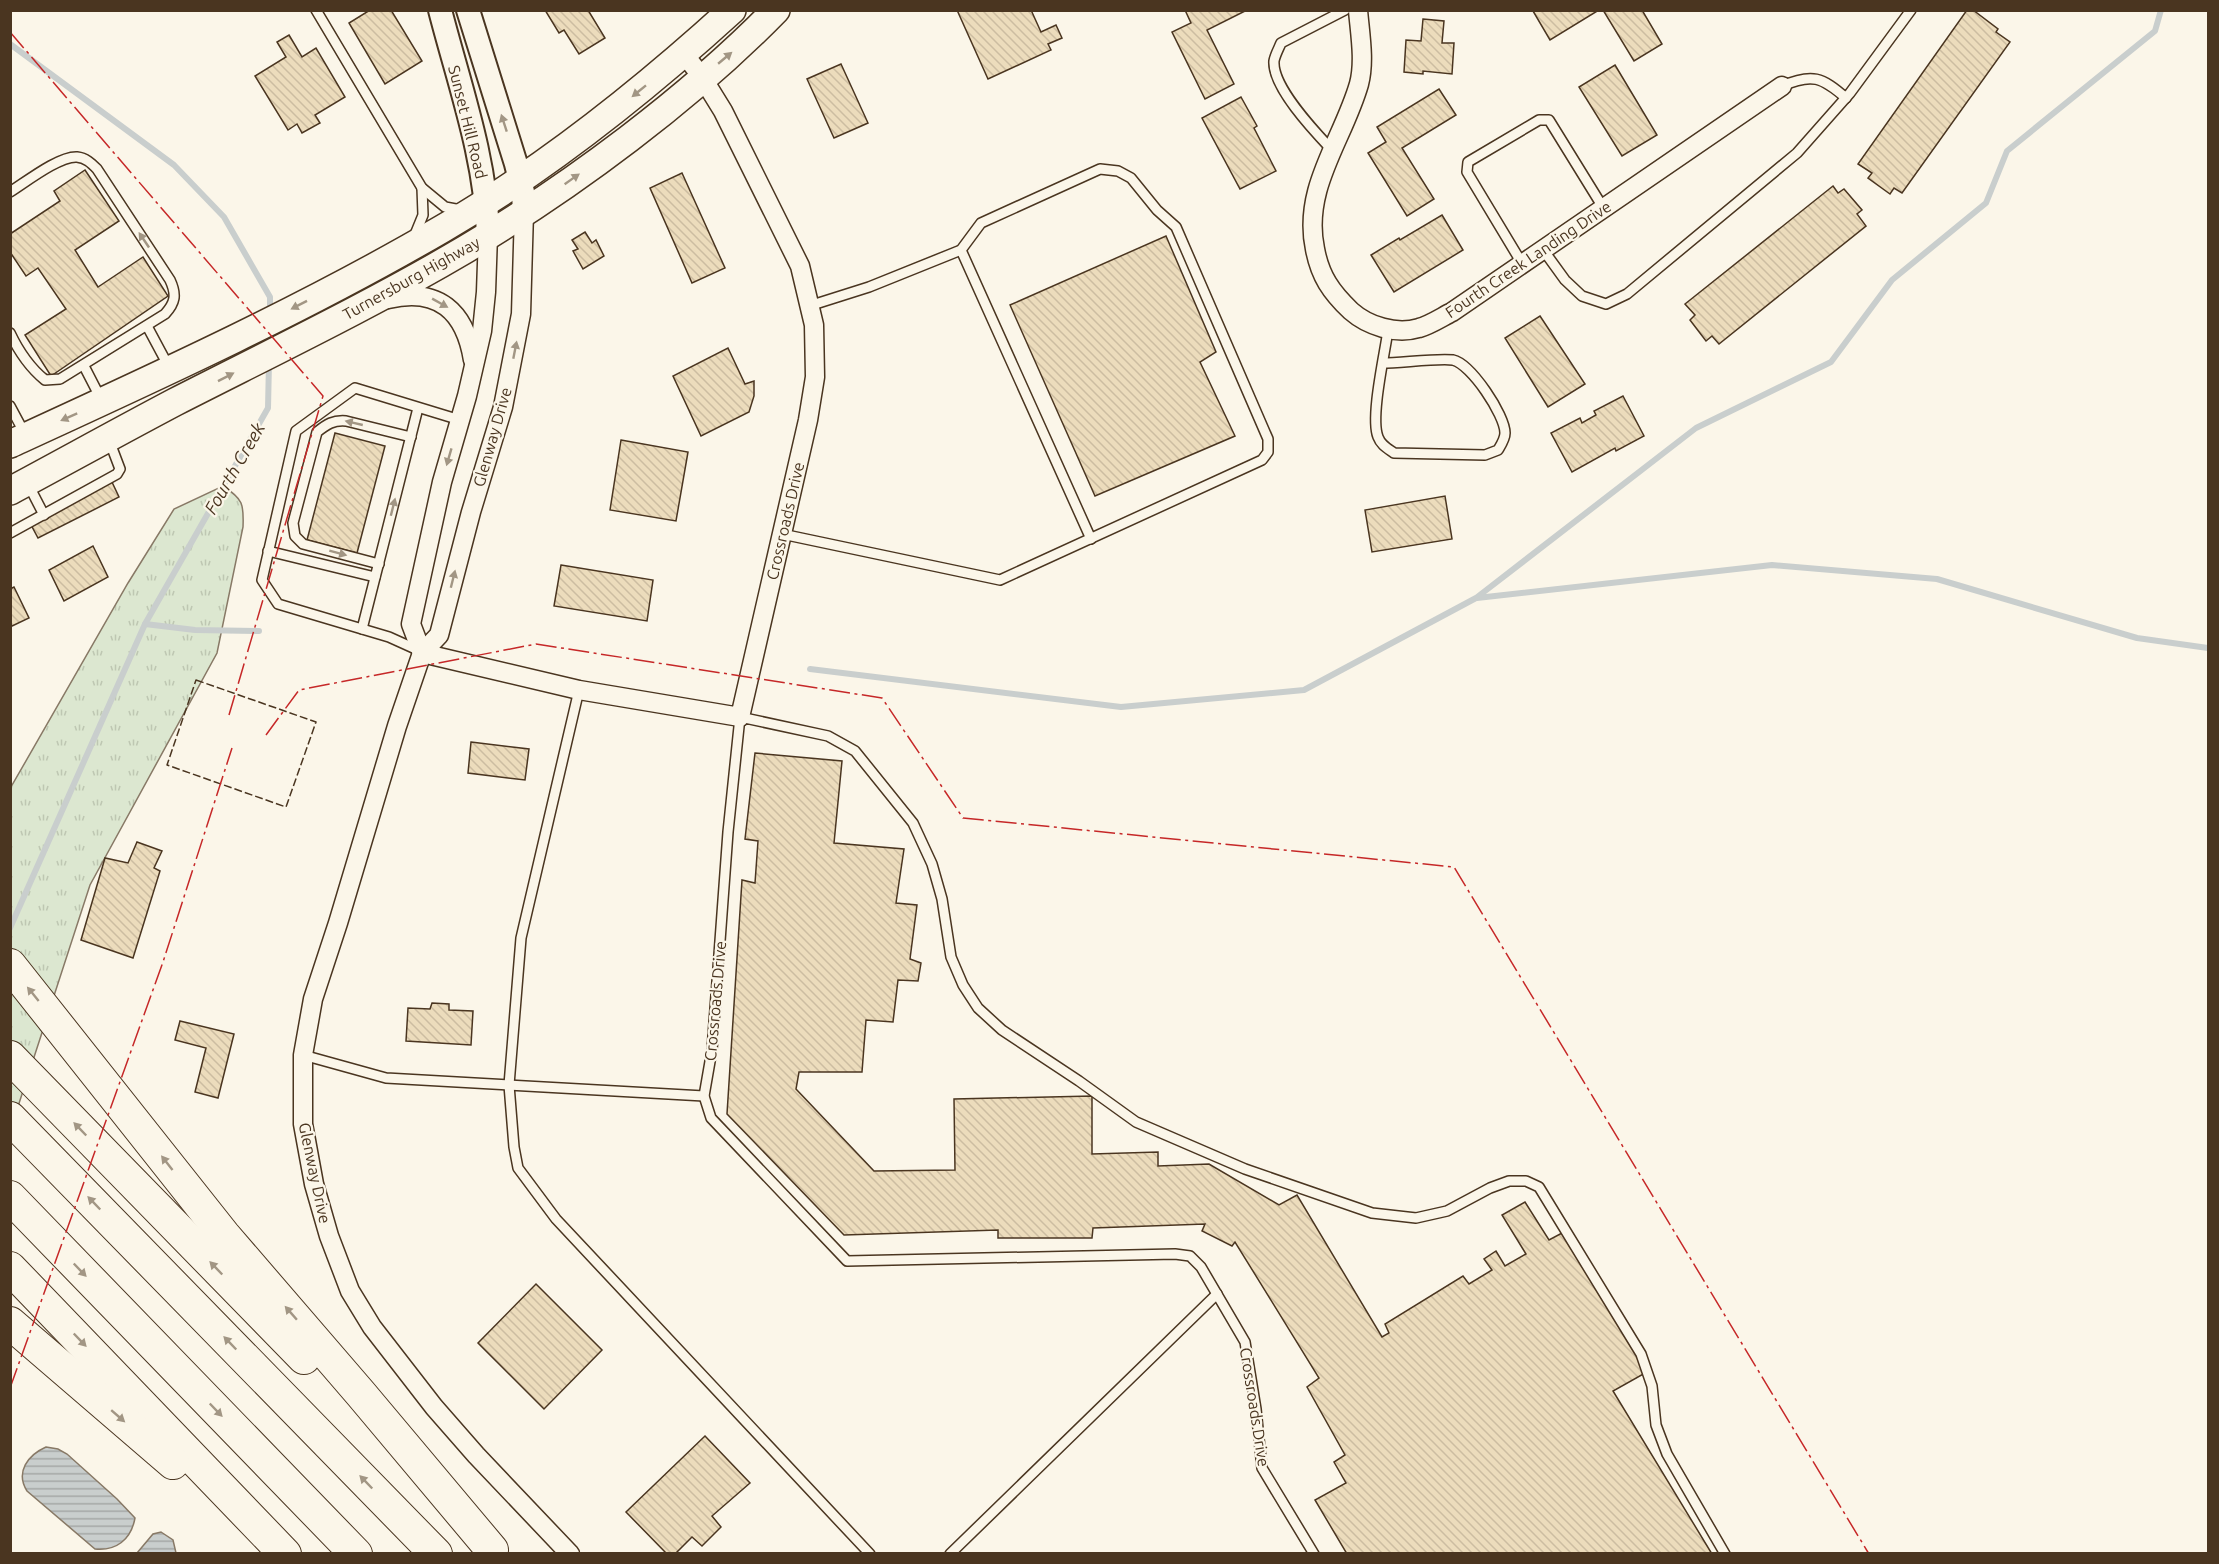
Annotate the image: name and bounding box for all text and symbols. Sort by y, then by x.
one-way arrow [717,52,732,65]
street label: Sunset Hill Road [445,63,491,181]
one-way arrow [631,85,647,98]
one-way arrow [499,114,508,132]
one-way arrow [564,174,580,185]
street label: Fourth Creek Landing Drive [1442,197,1614,321]
one-way arrow [138,232,149,248]
street label: Turnersburg Highway [339,233,483,323]
one-way arrow [432,298,449,308]
one-way arrow [291,300,308,310]
one-way arrow [511,340,520,359]
one-way arrow [217,372,234,381]
street label: Glenway Drive [469,385,515,489]
one-way arrow [61,412,78,421]
water label: Fourth Creek [200,418,269,517]
one-way arrow [344,418,363,427]
one-way arrow [444,448,453,466]
street label: Crossroads Drive [763,460,807,582]
one-way arrow [389,498,399,517]
one-way arrow [329,549,347,558]
one-way arrow [449,569,459,588]
street label: Crossroads Drive [701,940,729,1062]
one-way arrow [27,986,40,1002]
one-way arrow [73,1121,87,1136]
street label: Glenway Drive [296,1121,334,1225]
one-way arrow [161,1156,173,1171]
one-way arrow [87,1196,101,1211]
one-way arrow [73,1262,87,1276]
one-way arrow [210,1262,224,1276]
one-way arrow [285,1306,298,1321]
one-way arrow [73,1333,87,1348]
one-way arrow [224,1336,238,1350]
street label: Crossroads Drive [1237,1346,1273,1468]
one-way arrow [209,1402,223,1417]
one-way arrow [110,1409,125,1422]
one-way arrow [360,1476,374,1490]

